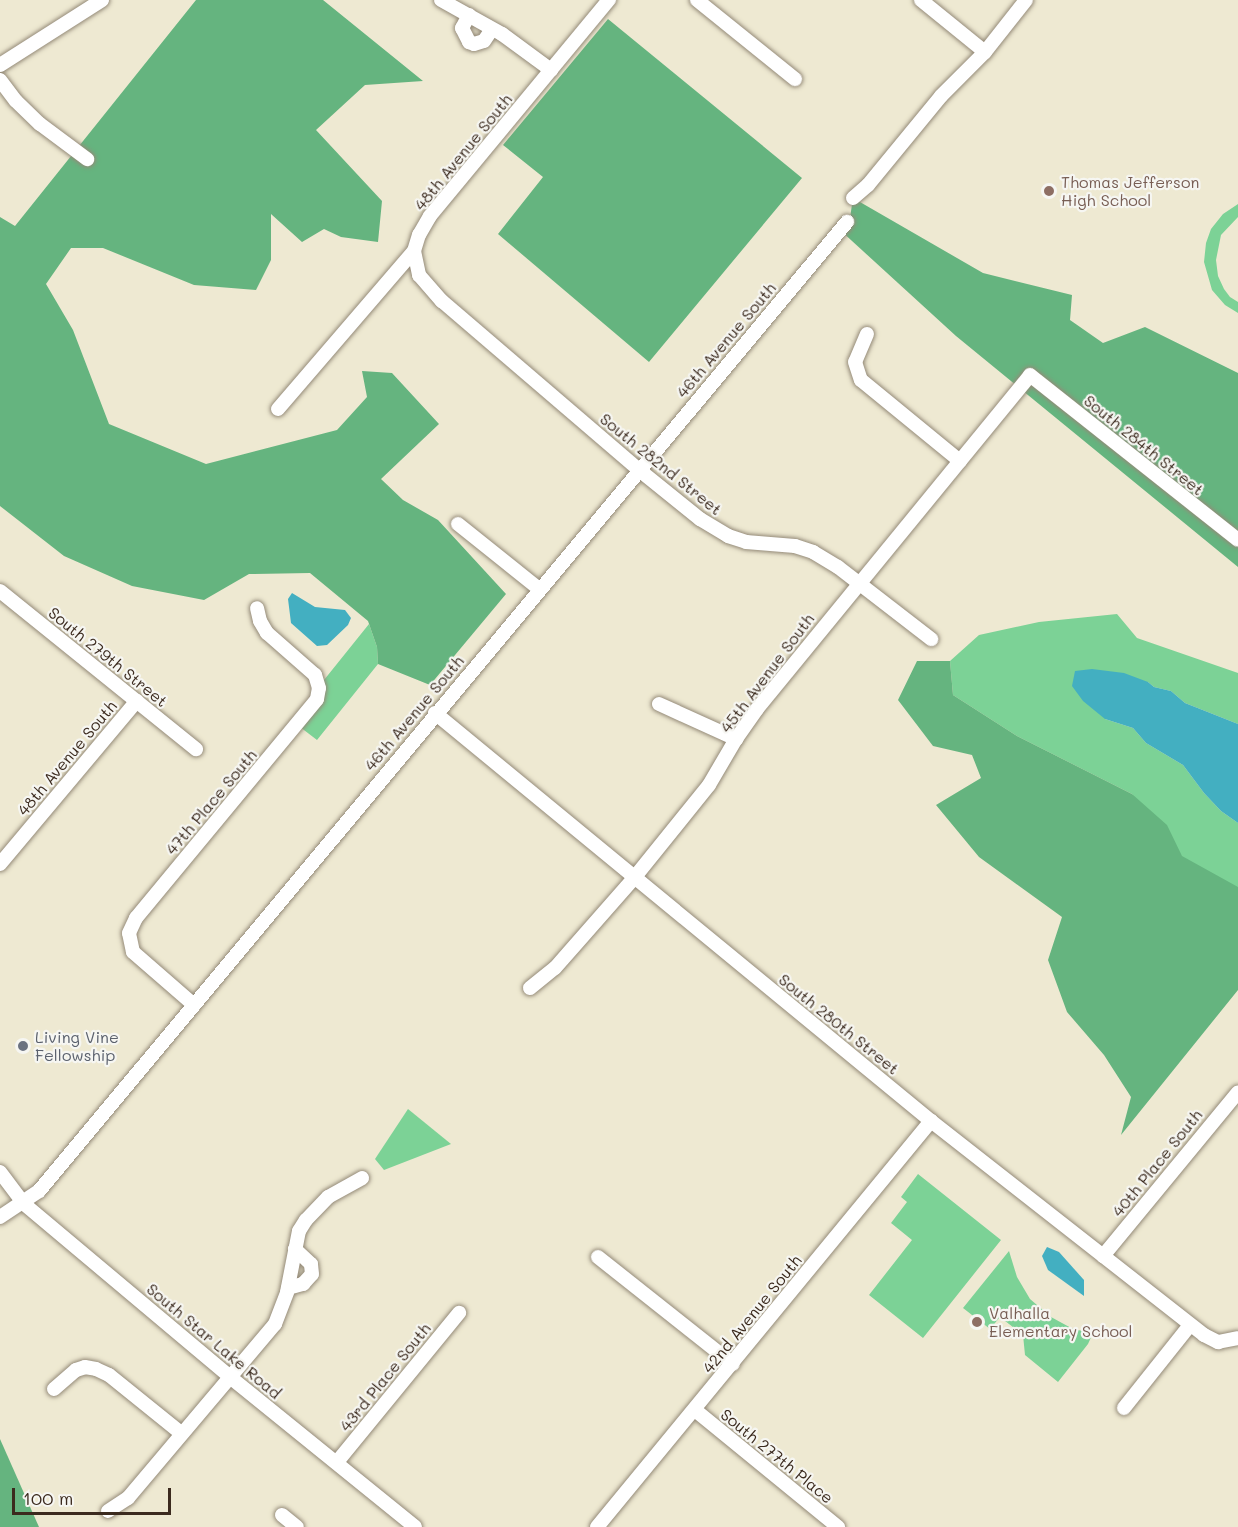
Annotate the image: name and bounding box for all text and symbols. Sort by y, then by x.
street label: 48th Avenue South [410,90,516,214]
place label: Thomas Jefferson High School [1061,172,1199,210]
marker: Thomas Jefferson High School [1042,184,1056,198]
street label: 46th Avenue South [672,279,780,401]
street label: South 284th Street [1080,391,1208,499]
street label: South 282nd Street [596,409,726,519]
street label: South 279th Street [45,603,171,711]
street label: 45th Avenue South [716,610,818,736]
street label: 46th Avenue South [360,652,468,774]
street label: 48th Avenue South [13,697,121,819]
street label: 47th Place South [162,746,260,858]
street label: South 280th Street [775,970,903,1078]
place label: Living Vine Fellowship [35,1027,119,1065]
marker: Living Vine Fellowship [16,1039,30,1053]
street label: 40th Place South [1108,1106,1206,1220]
street label: 42nd Avenue South [699,1251,805,1377]
street label: South Star Lake Road [143,1279,285,1403]
place label: Valhalla Elementary School [989,1303,1133,1341]
marker: Valhalla Elementary School [970,1315,984,1329]
street label: 43rd Place South [336,1319,434,1435]
street label: South 277th Place [717,1405,837,1507]
scale bar [15,1476,174,1514]
text: 100 m [23,1486,73,1510]

